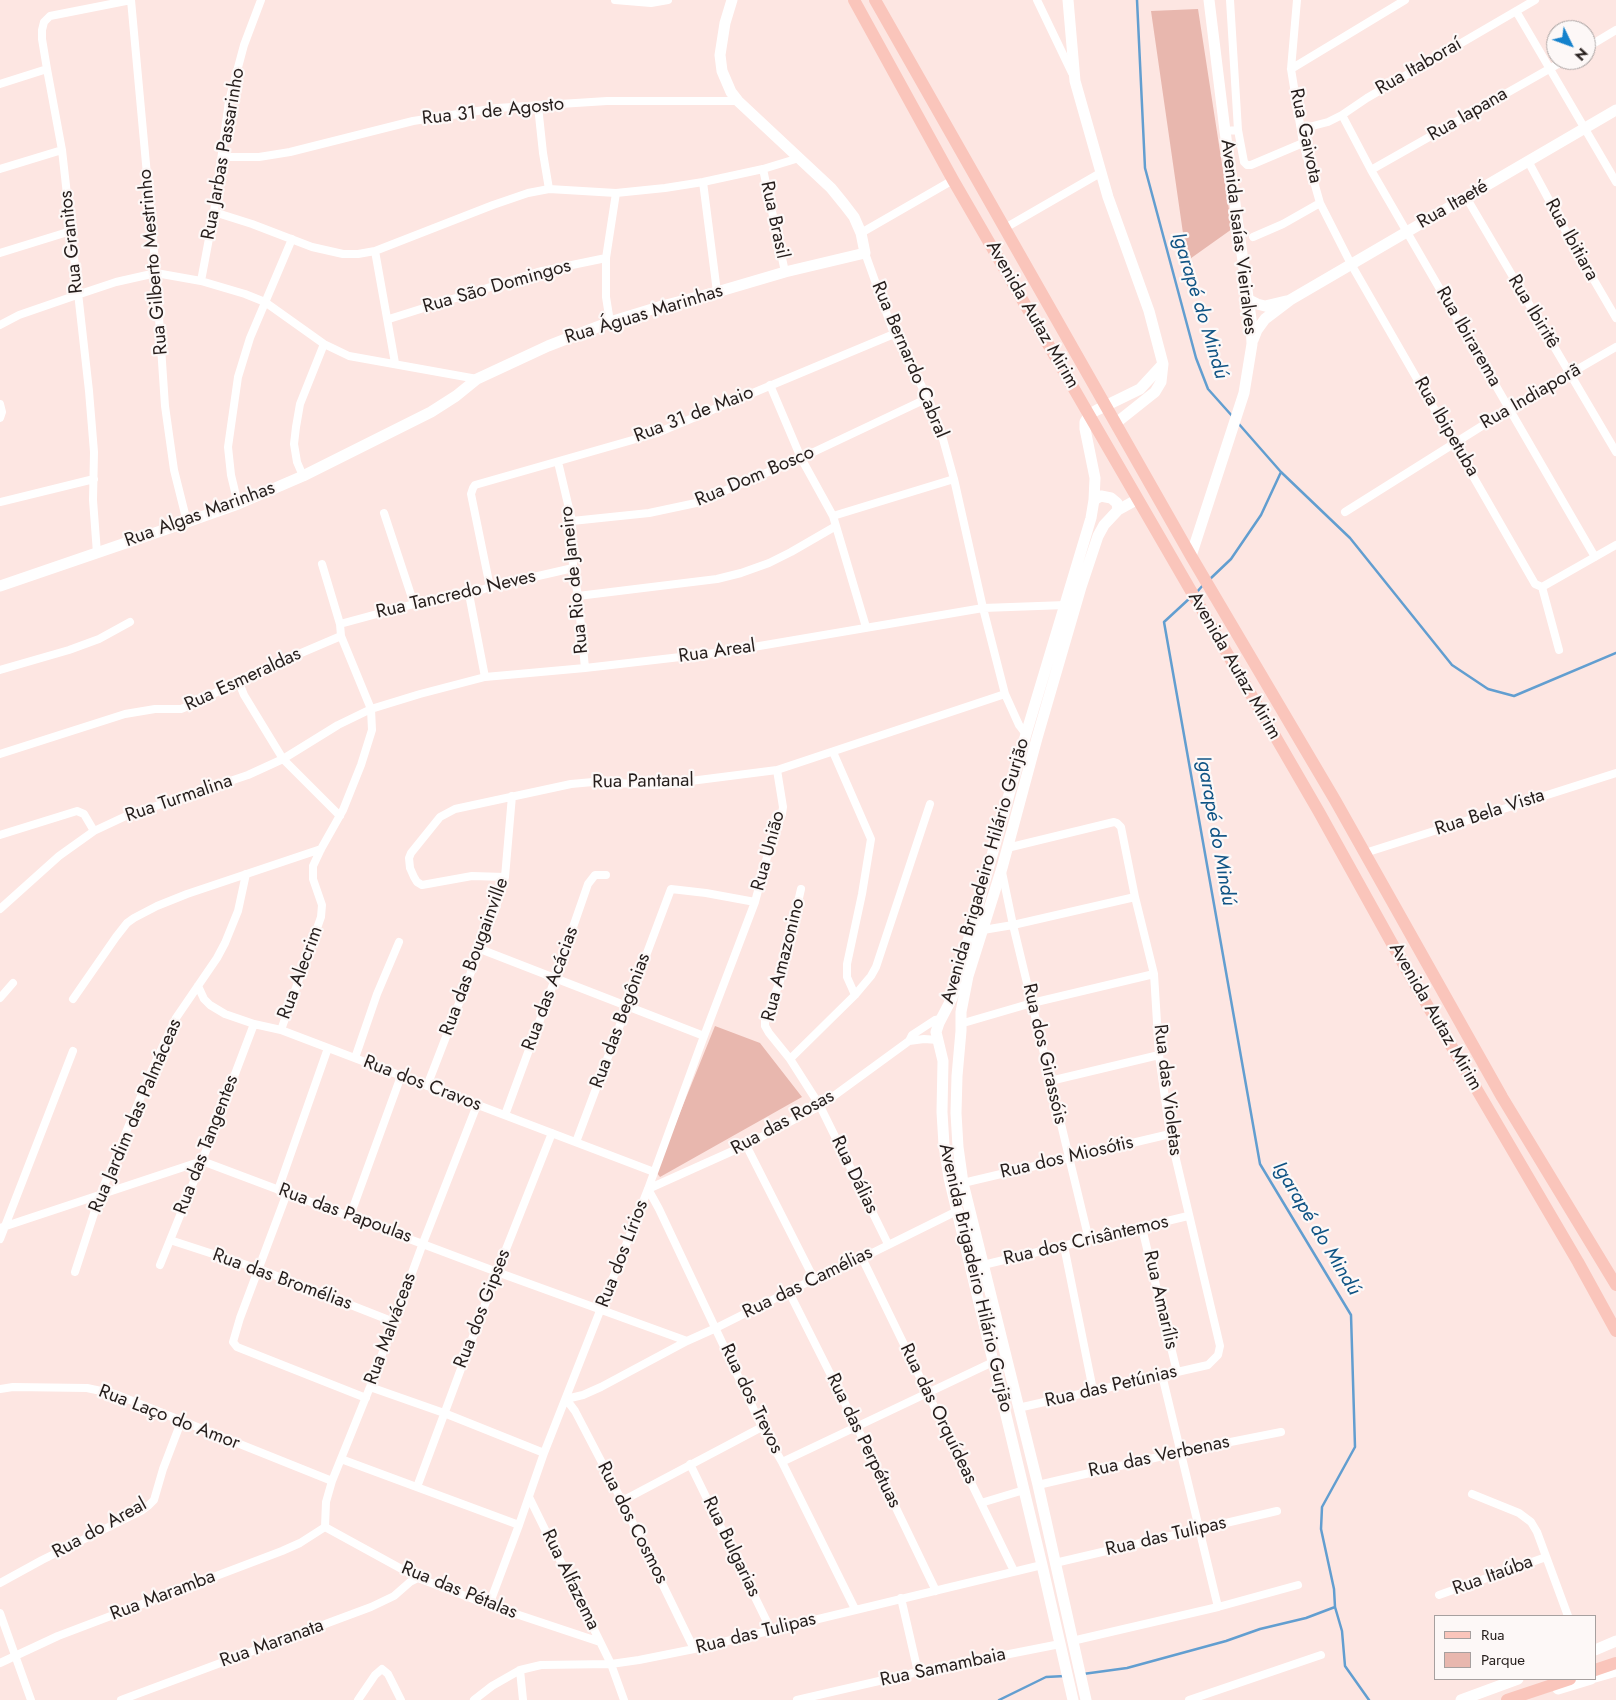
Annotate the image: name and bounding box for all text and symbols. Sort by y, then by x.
north arrow [1546,20,1596,70]
street label: Rua Itaboraí [1372,33,1466,101]
text: N [1570,44,1593,65]
street label: Rua Jarbas Passarinho [198,66,250,242]
street label: Rua Iapana [1424,83,1512,147]
street label: Rua Gaivota [1284,86,1326,186]
street label: Rua 31 de Agosto [421,93,565,131]
street label: Avenida Isaías Vieiralves [1215,138,1261,336]
street label: Rua Gilberto Mestrinho [135,168,173,356]
street label: Rua Itaeté [1414,176,1492,234]
street label: Rua Brasil [755,179,793,261]
street label: Rua Granitos [55,189,89,295]
street label: Rua Ibitiara [1539,195,1603,285]
water label: Igarapé do Mindú [1165,230,1233,382]
street label: Avenida Autaz Mirim [980,237,1084,393]
street label: Rua São Domingos [420,255,574,319]
street label: Rua Ibiritê [1502,271,1564,353]
street label: Rua Bernardo Cabral [866,278,952,442]
street label: Rua Águas Marinhas [562,280,726,350]
street label: Rua Ibirarema [1430,283,1506,391]
street label: Rua Indiaporã [1477,359,1585,435]
street label: Rua Ibipetuba [1408,373,1484,481]
street label: Rua 31 de Maio [631,382,757,448]
street label: Rua Dom Bosco [692,442,818,512]
street label: Rua Algas Marinhas [122,477,278,553]
street label: Rua Rio de Janeiro [556,505,594,655]
street label: Rua Tancredo Neves [374,566,538,624]
street label: Avenida Autaz Mirim [1182,588,1286,744]
street label: Rua Areal [677,635,757,669]
street label: Rua Esmeraldas [181,643,305,717]
street label: Avenida Brigadeiro Hilário Gurjão [937,736,1035,1006]
water label: Igarapé do Mindú [1190,754,1240,908]
street label: Rua Turmalina [123,770,235,828]
street label: Rua Pantanal [592,770,694,794]
street label: Rua Bela Vista [1432,785,1548,841]
street label: Rua União [747,809,791,893]
street label: Rua das Bougainville [436,875,514,1039]
street label: Rua Amazonino [758,896,810,1024]
street label: Rua Alecrim [274,923,328,1023]
street label: Rua das Acácias [518,924,584,1054]
street label: Avenida Autaz Mirim [1383,939,1487,1095]
street label: Rua das Begônias [586,950,656,1092]
street label: Rua dos Girassóis [1017,981,1071,1127]
street label: Rua Jardim das Palmáceas [85,1016,187,1216]
street label: Rua das Violetas [1148,1023,1186,1157]
street label: Rua dos Cravos [360,1051,484,1117]
street label: Rua das Tangentes [170,1072,244,1218]
street label: Rua das Rosas [728,1085,838,1161]
street label: Rua Dálias [825,1132,883,1218]
street label: Rua dos Miosótis [998,1132,1136,1184]
street label: Avenida Brigadeiro Hilário Gurjão [933,1141,1017,1415]
water label: Igarapé do Mindú [1267,1158,1365,1300]
street label: Rua das Papoulas [275,1179,415,1249]
street label: Rua dos Lírios [592,1197,654,1311]
street label: Rua dos Crisântemos [1001,1211,1171,1271]
street label: Rua das Camélias [739,1242,877,1324]
street label: Rua das Bromélias [209,1244,355,1316]
street label: Rua dos Gipses [450,1246,516,1372]
street label: Rua Amarílis [1138,1249,1182,1351]
street label: Rua Malváceas [360,1270,422,1388]
street label: Rua dos Trevos [715,1340,787,1458]
street label: Rua das Orquídeas [894,1340,982,1488]
street label: Rua das Petúnias [1043,1361,1179,1413]
street label: Rua das Perpétuas [821,1370,905,1512]
street label: Rua Laço do Amor [95,1381,243,1455]
street label: Rua das Verbenas [1086,1431,1232,1483]
street label: Rua dos Cosmos [591,1458,673,1588]
street label: Rua Bulgarias [697,1493,765,1601]
street label: Rua do Areal [49,1494,151,1564]
street label: Rua das Tulipas [1104,1512,1228,1562]
street label: Rua Alfazema [536,1526,604,1634]
street label: Rua Itaúba [1450,1551,1536,1601]
street label: Rua das Pétalas [398,1557,520,1625]
street label: Rua Maramba [107,1566,219,1626]
street label: Rua das Tulipas [694,1608,818,1660]
street label: Rua Maranata [217,1615,327,1673]
legend [1434,1615,1596,1680]
text: Rua [1481,1624,1505,1646]
street label: Rua Samambaia [878,1644,1008,1692]
text: Parque [1481,1649,1525,1671]

